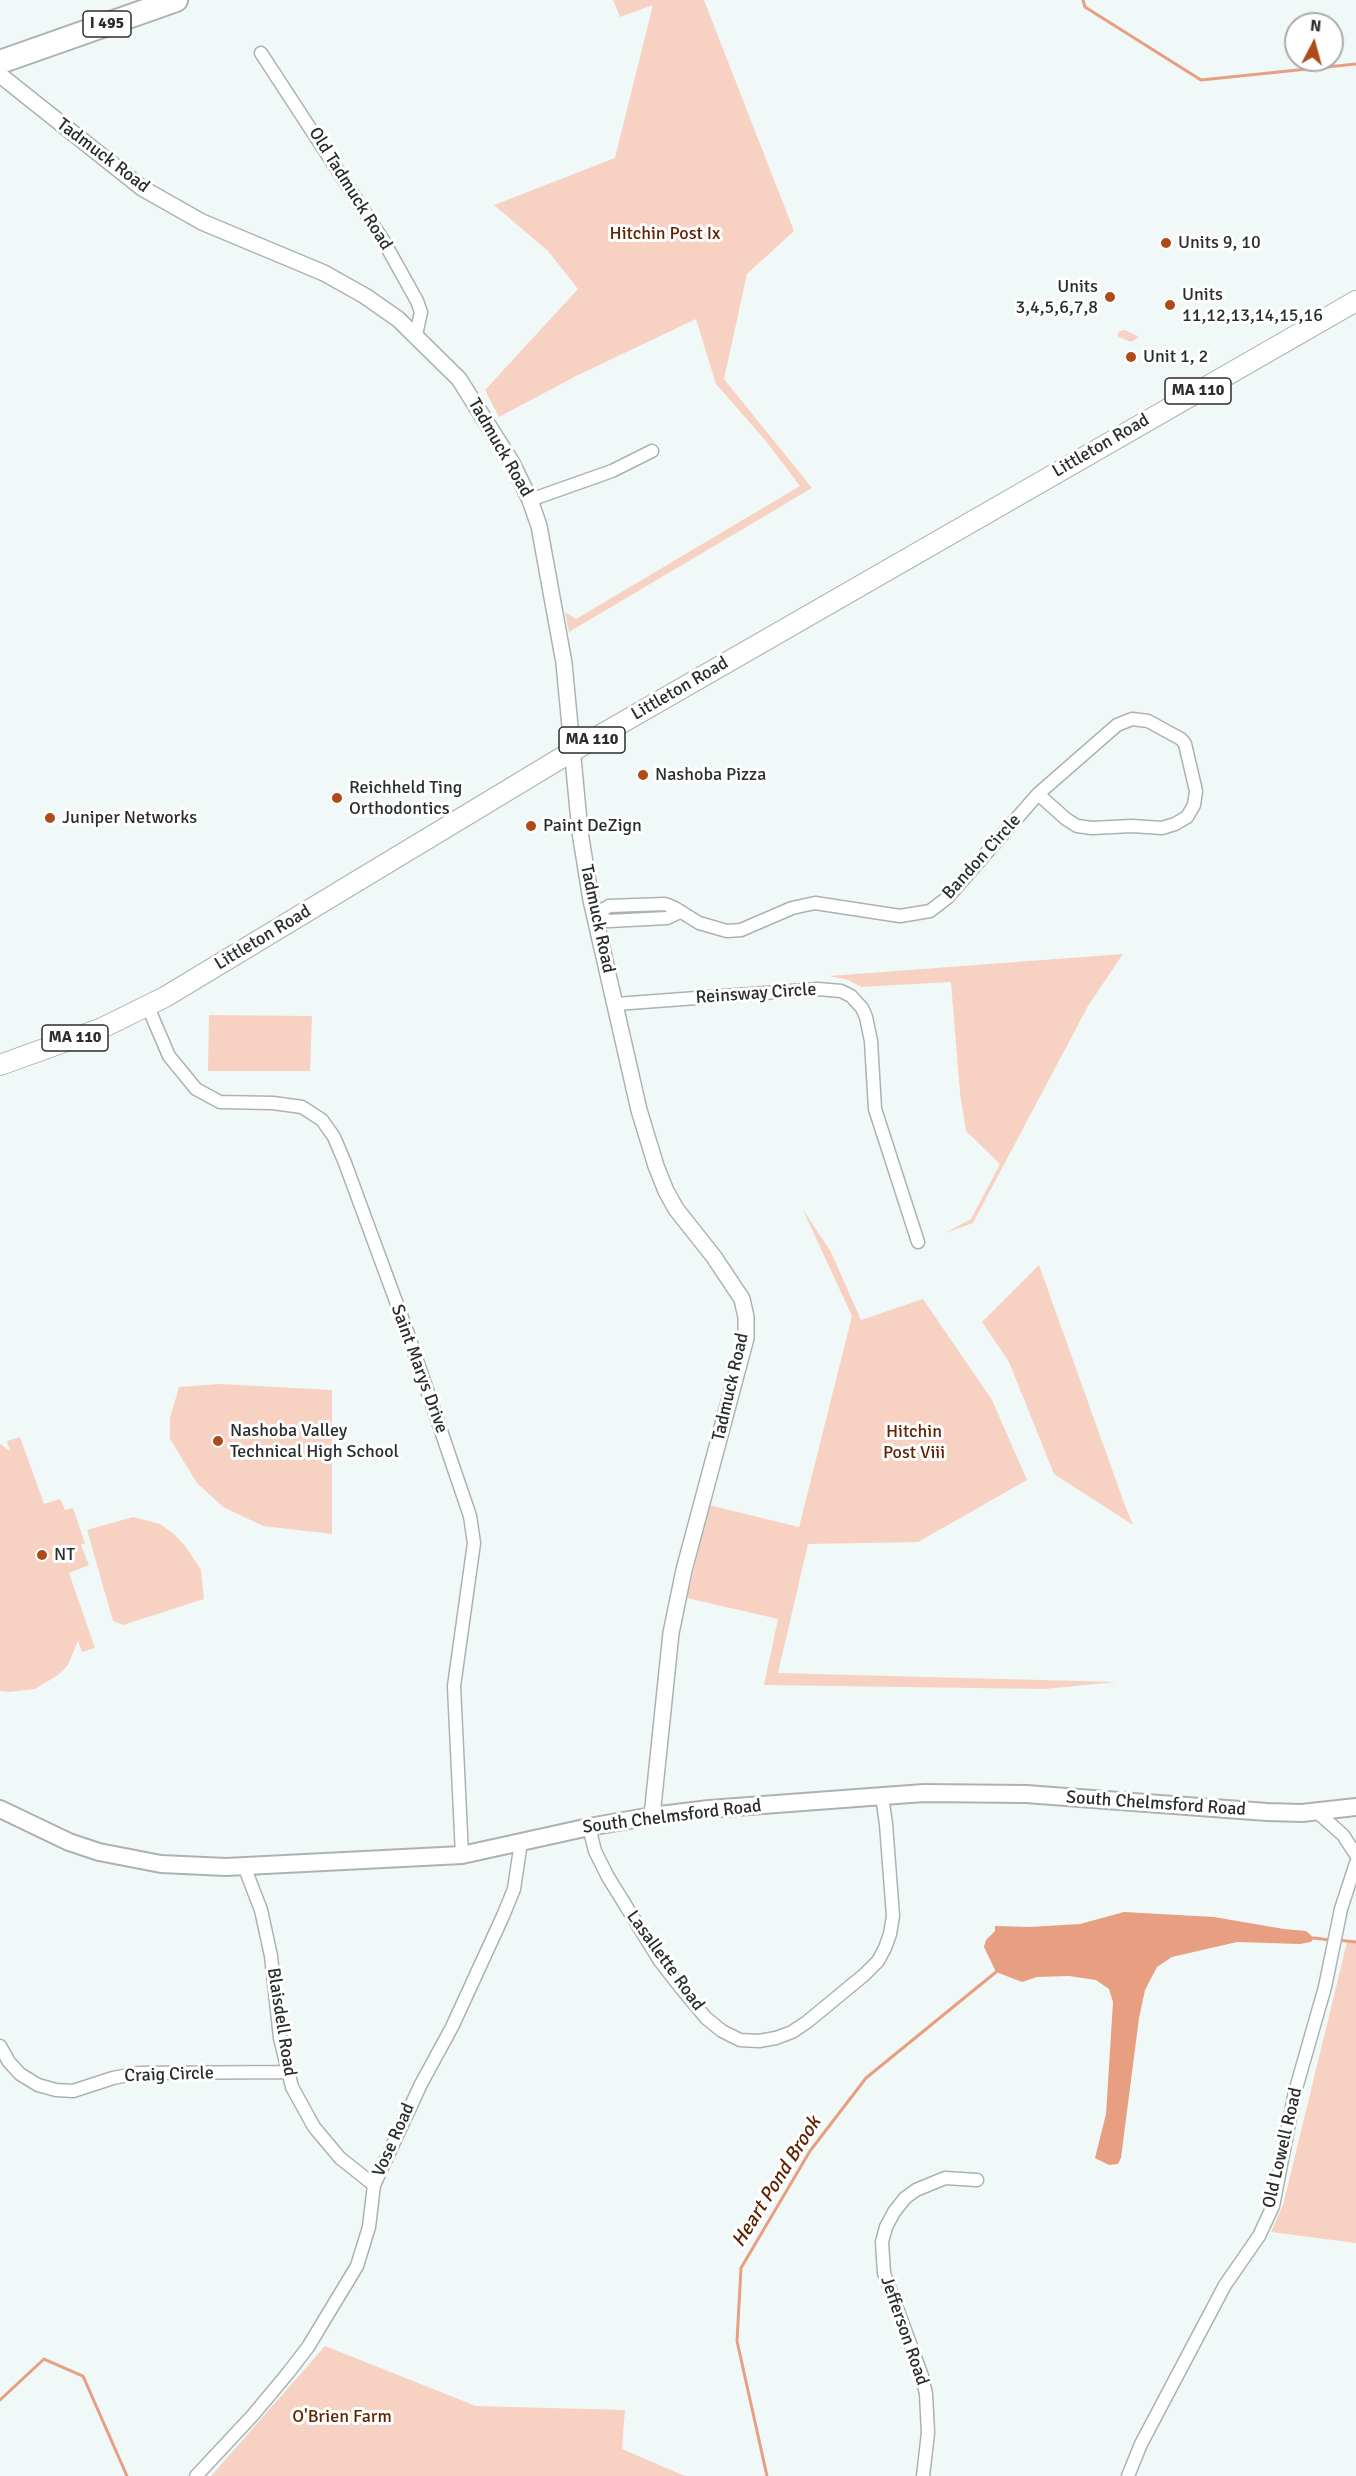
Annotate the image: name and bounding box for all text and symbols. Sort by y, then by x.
road number: I 495 [83,11,131,37]
north arrow [1284,12,1344,72]
text: N [1309,16,1322,37]
street label: Tadmuck Road [52,114,154,198]
street label: Old Tadmuck Road [304,124,396,254]
park label: Hitchin Post Ix [610,223,720,245]
place label: Units 9, 10 [1178,232,1261,254]
marker: Units 9, 10 [1159,236,1173,250]
place label: Units 3,4,5,6,7,8 [1015,276,1098,318]
place label: Units 11,12,13,14,15,16 [1182,284,1323,326]
marker: Units 3,4,5,6,7,8 [1103,290,1117,304]
marker: Units 11,12,13,14,15,16 [1163,298,1177,312]
place label: Unit 1, 2 [1143,346,1208,368]
marker: Unit 1, 2 [1124,350,1138,364]
road number: MA 110 [1165,378,1231,404]
street label: Tadmuck Road [463,395,537,501]
street label: Littleton Road [1049,410,1153,482]
street label: Littleton Road [628,653,732,725]
road number: MA 110 [559,727,625,753]
place label: Nashoba Pizza [655,764,766,786]
marker: Nashoba Pizza [636,768,650,782]
place label: Reichheld Ting Orthodontics [349,777,462,820]
marker: Reichheld Ting Orthodontics [330,791,344,805]
place label: Juniper Networks [62,807,197,829]
street label: Bandon Circle [938,810,1026,904]
marker: Juniper Networks [43,811,57,825]
place label: Paint DeZign [543,815,642,837]
marker: Paint DeZign [524,819,538,833]
street label: Tadmuck Road [575,863,619,975]
street label: Littleton Road [211,901,315,975]
street label: Reinsway Circle [695,979,817,1009]
road number: MA 110 [42,1025,108,1051]
street label: Saint Marys Drive [386,1302,452,1436]
street label: Tadmuck Road [708,1331,754,1443]
place label: Nashoba Valley Technical High School [230,1420,399,1462]
park label: Hitchin Post Viii [883,1421,945,1464]
marker: Nashoba Valley Technical High School [211,1434,225,1448]
place label: NT [54,1544,75,1566]
marker: NT [35,1548,49,1562]
street label: South Chelmsford Road [1065,1787,1247,1821]
street label: South Chelmsford Road [581,1795,763,1839]
street label: Lasallette Road [621,1907,709,2015]
street label: Blaisdell Road [262,1966,300,2078]
street label: Craig Circle [124,2063,214,2087]
street label: Old Lowell Road [1259,2086,1307,2210]
street label: Vose Road [368,2100,420,2180]
water label: Heart Pond Brook [727,2112,827,2252]
street label: Jefferson Road [875,2274,933,2388]
park label: O'Brien Farm [292,2406,392,2428]

